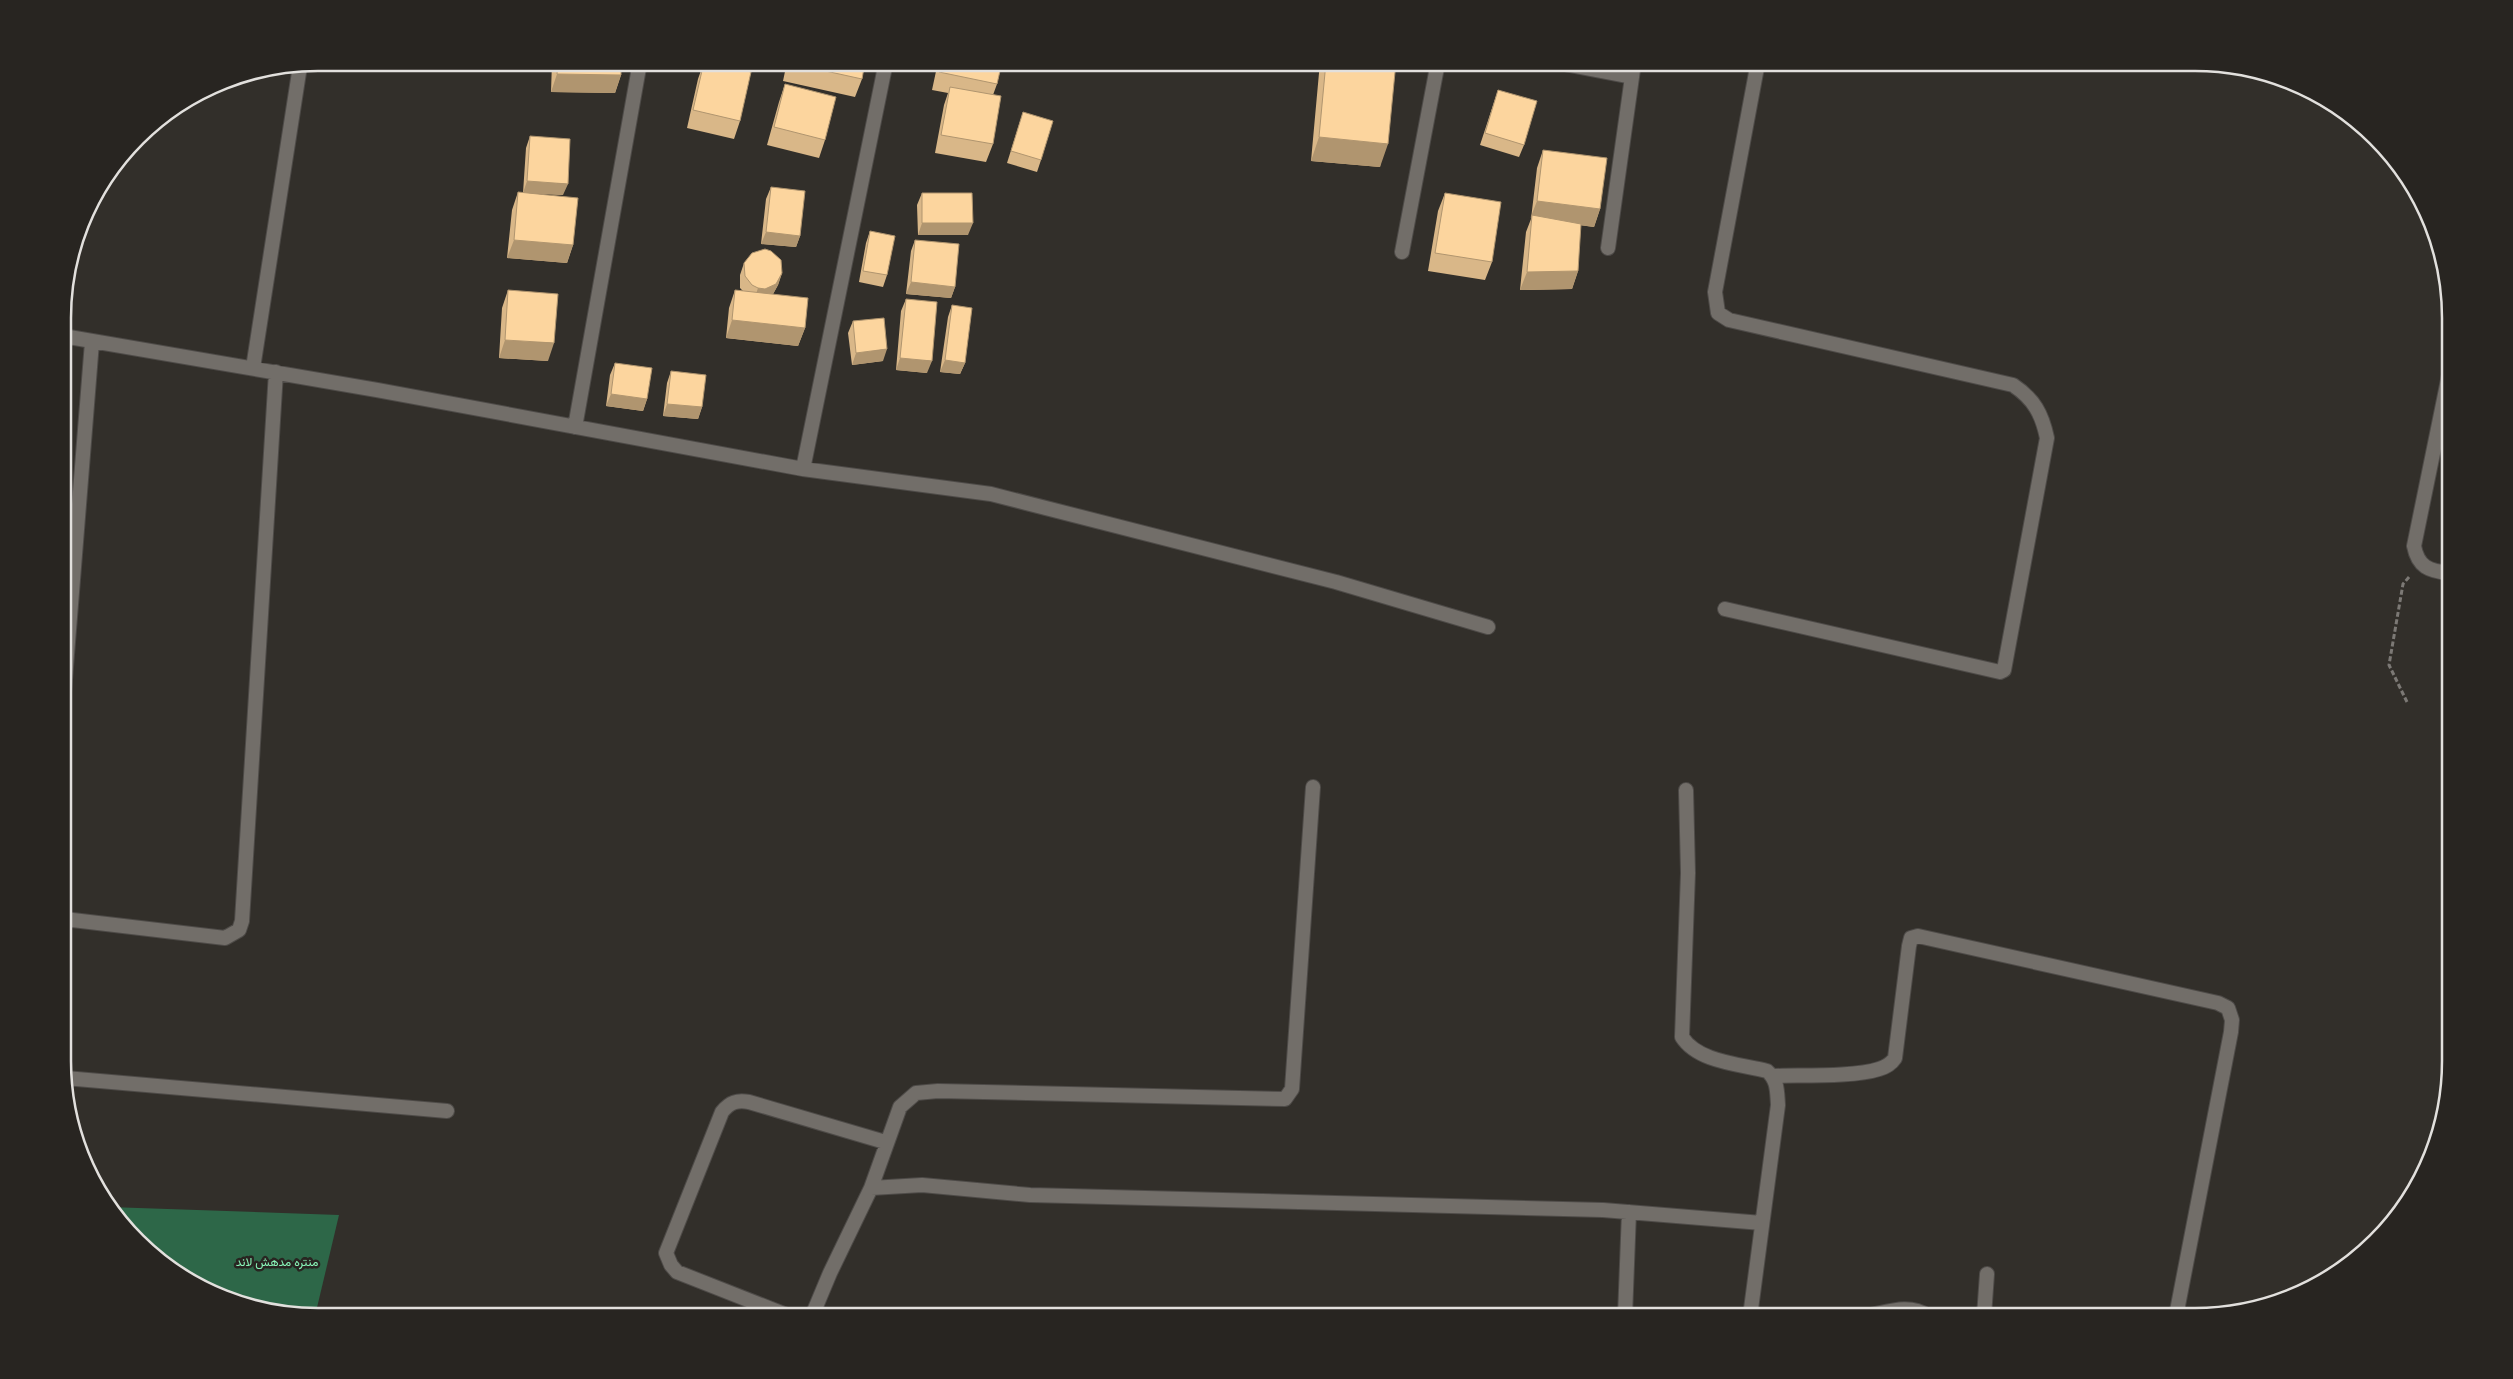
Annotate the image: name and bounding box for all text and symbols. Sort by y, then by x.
park label: منتره مدهش لاند [236,1255,318,1270]

